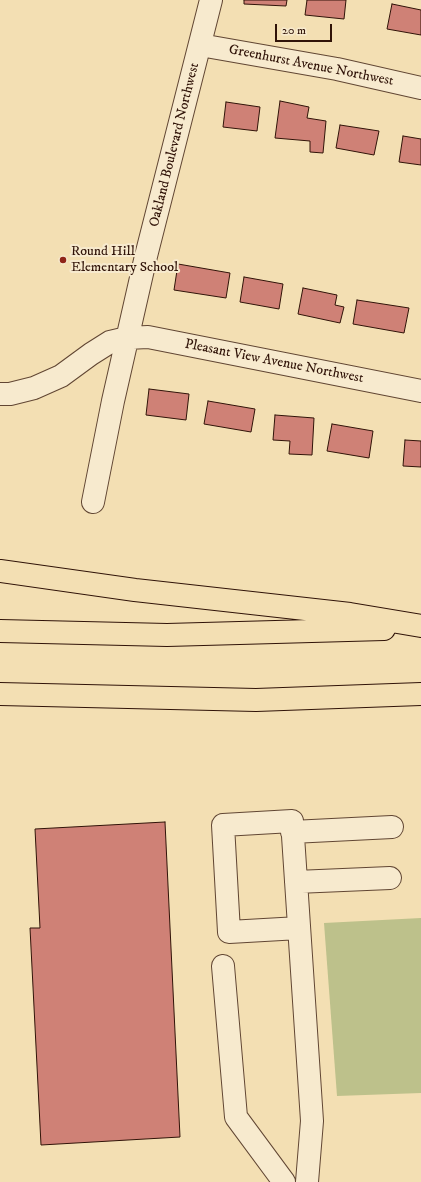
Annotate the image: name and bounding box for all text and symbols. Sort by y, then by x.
scale bar [277,16,334,42]
text: 20 m [282,23,306,38]
street label: Greenhurst Avenue Northwest [227,42,395,90]
street label: Oakland Boulevard Northwest [146,61,204,229]
place label: Round Hill Elementary School [71,244,178,276]
marker: Round Hill Elementary School [58,255,68,265]
street label: Pleasant View Avenue Northwest [183,336,365,388]

